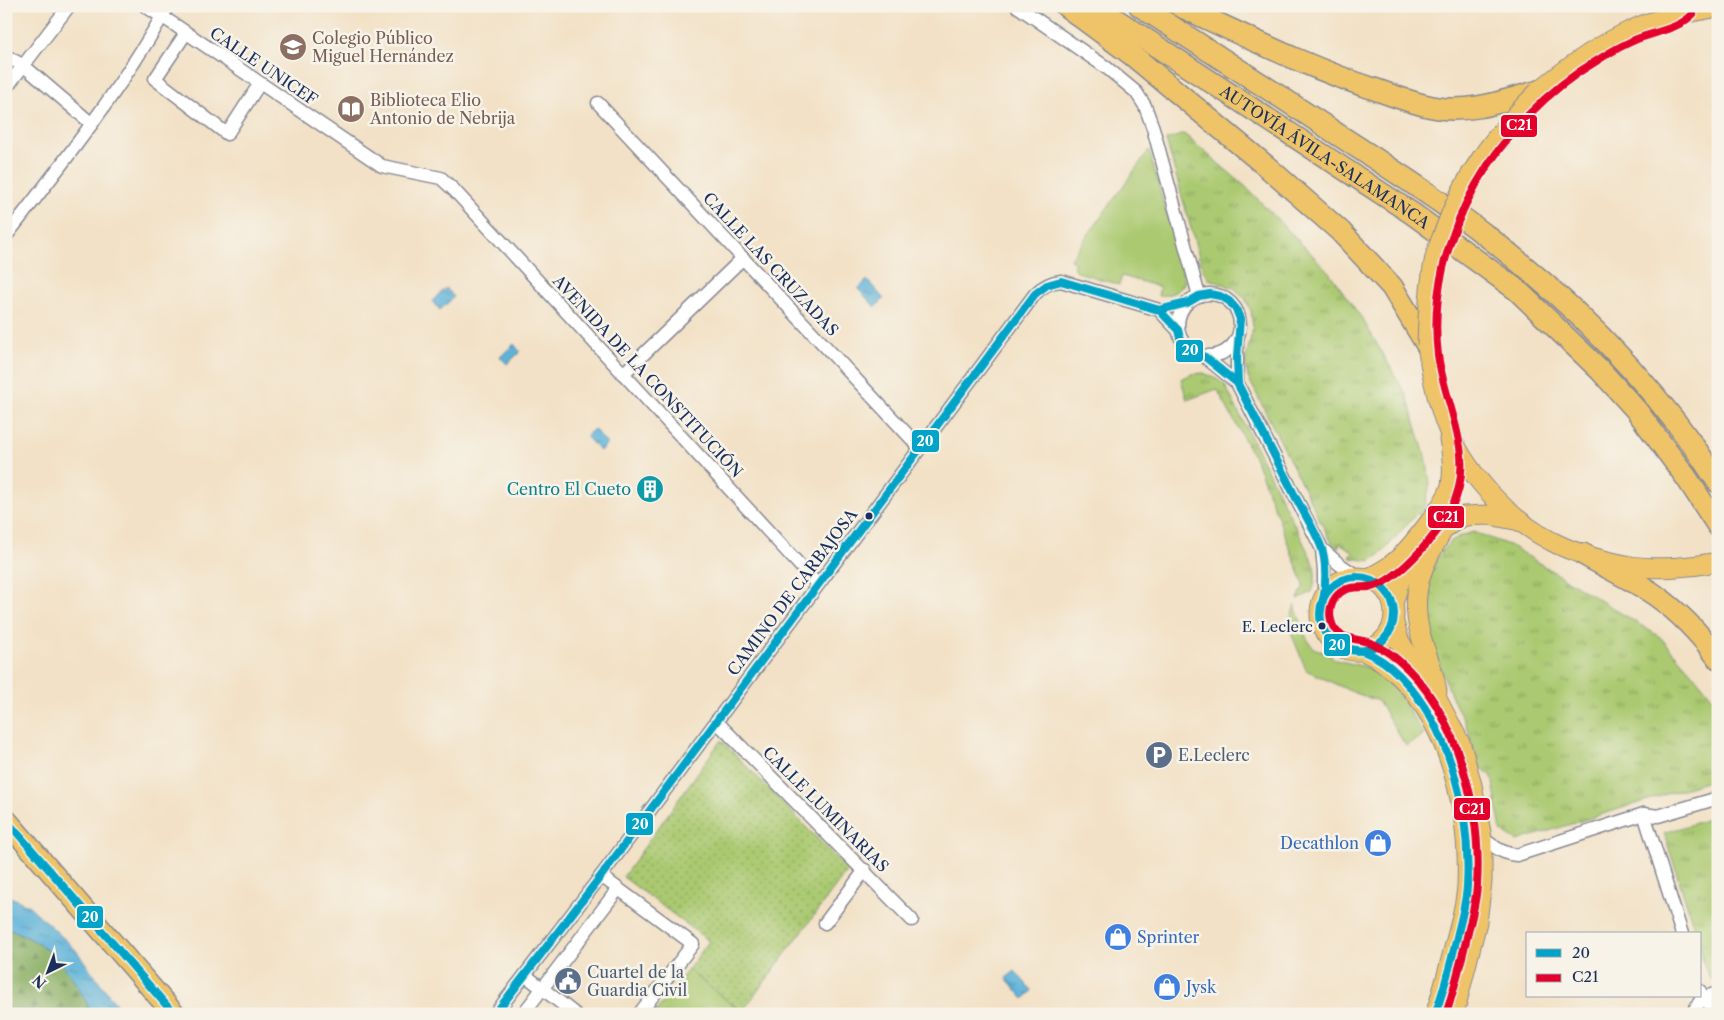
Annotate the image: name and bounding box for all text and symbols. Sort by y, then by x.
street label: CALLE UNICEF [206,23,322,109]
place label: Colegio Público Miguel Hernández [312,28,454,66]
school or university icon: Colegio Público Miguel Hernández [278,32,308,62]
street label: AUTOVÍA ÁVILA-SALAMANCA [1215,80,1435,234]
place label: Biblioteca Elio Antonio de Nebrija [369,90,516,128]
library icon: Biblioteca Elio Antonio de Nebrija [336,94,366,124]
line badge: C21 [1500,114,1538,138]
text: C21 [1506,116,1533,134]
street label: CALLE LAS CRUZADAS [699,188,843,340]
street label: AVENIDA DE LA CONSTITUCIÓN [548,270,747,481]
line badge: 20 [1175,339,1204,363]
text: 20 [1181,341,1199,359]
line badge: 20 [911,429,940,453]
text: 20 [916,432,934,450]
building icon: Centro El Cueto [635,474,665,504]
place label: Centro El Cueto [507,479,631,499]
street label: CAMINO DE CARBAJOSA [723,504,862,679]
line badge: C21 [1427,505,1465,529]
text: C21 [1433,508,1460,526]
unlabelled marker [864,511,874,521]
place label: E. Leclerc [1242,617,1313,636]
marker: E. Leclerc [1317,621,1327,631]
line badge: 20 [1323,633,1351,657]
text: 20 [1328,636,1346,654]
parking icon: E.Leclerc [1144,740,1174,770]
street label: CALLE LUMINARIAS [759,742,893,876]
place label: E.Leclerc [1178,745,1250,765]
line badge: C21 [1453,797,1491,821]
text: C21 [1459,800,1486,818]
line badge: 20 [625,812,654,836]
text: 20 [631,815,649,833]
shop icon: Decathlon [1363,828,1393,858]
place label: Decathlon [1280,833,1359,853]
line badge: 20 [76,905,104,929]
text: 20 [81,908,99,926]
shop icon: Sprinter [1103,922,1133,952]
place label: Sprinter [1137,927,1200,947]
legend [1526,932,1702,998]
text: 20 [1572,943,1590,962]
north arrow [22,948,72,998]
place label: Cuartel de la Guardia Civil [587,962,687,1000]
public building icon: Cuartel de la Guardia Civil [553,966,583,996]
text: C21 [1572,967,1599,986]
text: N [29,971,50,992]
shop icon: Jysk [1152,972,1182,1002]
place label: Jysk [1183,977,1217,997]

